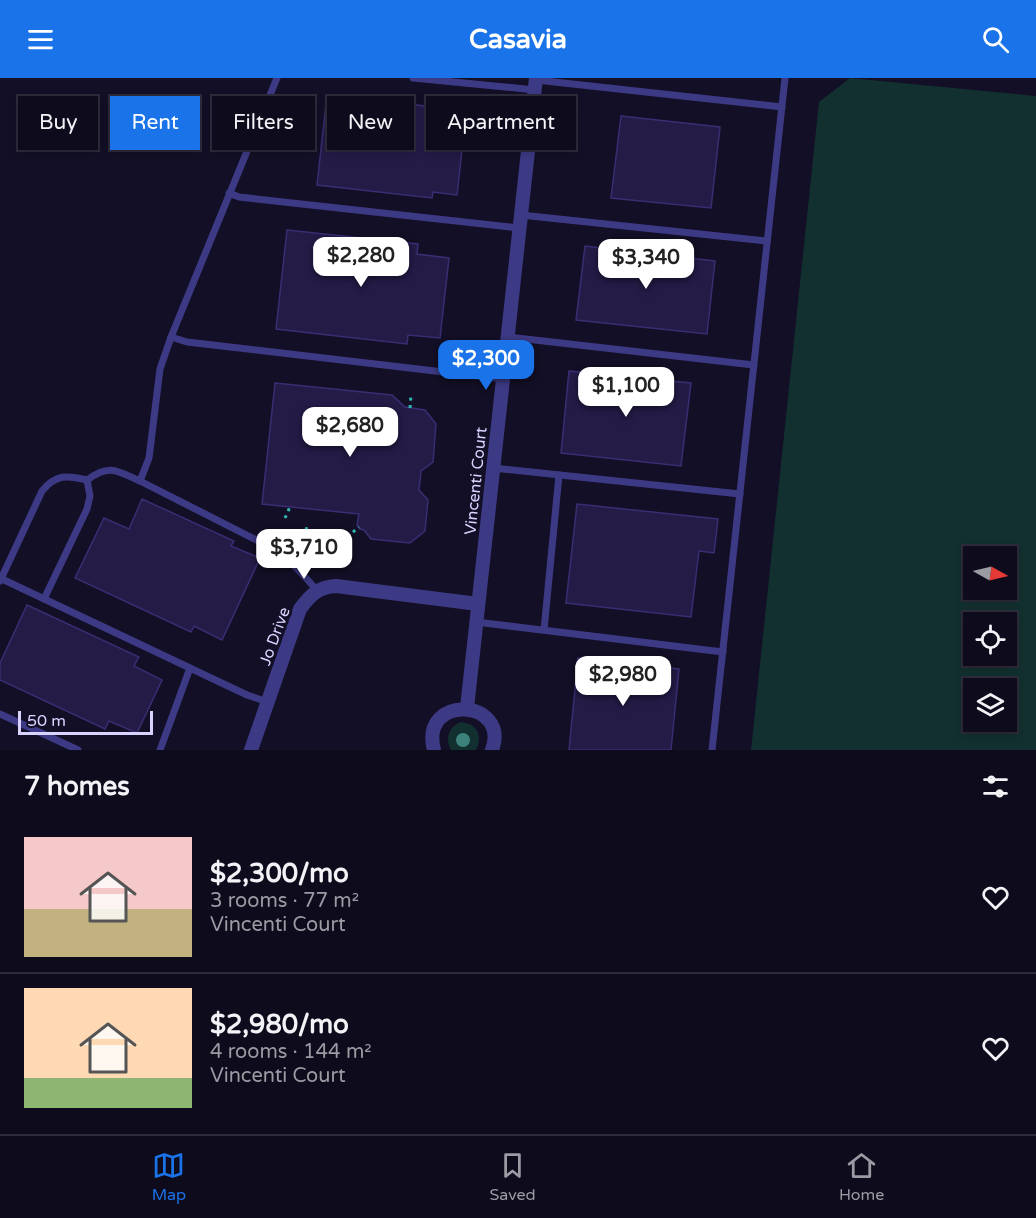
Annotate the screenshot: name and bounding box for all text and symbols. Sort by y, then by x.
icon: menu [24,23,57,56]
text: Casavia [469,23,567,56]
icon: search [979,23,1012,56]
chip: Buy [18,96,98,150]
chip: Rent [110,96,200,150]
chip: Filters [212,96,315,150]
chip: New [327,96,414,150]
chip: Apartment [426,96,576,150]
pin: $2,280 [312,237,410,288]
pin: $3,340 [597,239,695,290]
text: $2,280 [327,244,395,268]
text: $3,340 [612,246,680,270]
pin: $2,300 [437,340,535,391]
text: $2,300 [452,347,520,371]
pin: $1,100 [577,367,675,418]
text: $1,100 [592,374,660,398]
pin: $2,680 [301,407,399,458]
text: $2,680 [316,414,384,438]
street label: Vincenti Court [460,426,492,536]
pin: $3,710 [255,529,353,580]
text: $3,710 [270,536,338,560]
north arrow [963,546,1017,600]
map controls [963,546,1017,732]
street label: Jo Drive [255,604,295,668]
button: locate [963,612,1017,666]
pin: $2,980 [574,656,672,707]
text: $2,980 [589,663,657,687]
button: layers [963,678,1017,732]
scale bar [18,708,153,736]
text: 50 m [27,711,66,731]
icon: filters [979,770,1012,803]
text: 7 homes [24,771,130,802]
text: $2,300/mo [210,858,349,889]
icon: home [72,861,144,933]
icon: heart [979,881,1012,914]
text: 3 rooms · 77 m² [210,889,359,913]
text: Vincenti Court [210,913,346,937]
text: $2,980/mo [210,1009,349,1040]
icon: home [72,1012,144,1084]
icon: heart [979,1032,1012,1065]
text: 4 rooms · 144 m² [210,1040,372,1064]
text: Vincenti Court [210,1064,346,1088]
tab: Map [152,1149,186,1205]
tab: Saved [489,1149,536,1205]
tab: Home [839,1149,884,1205]

